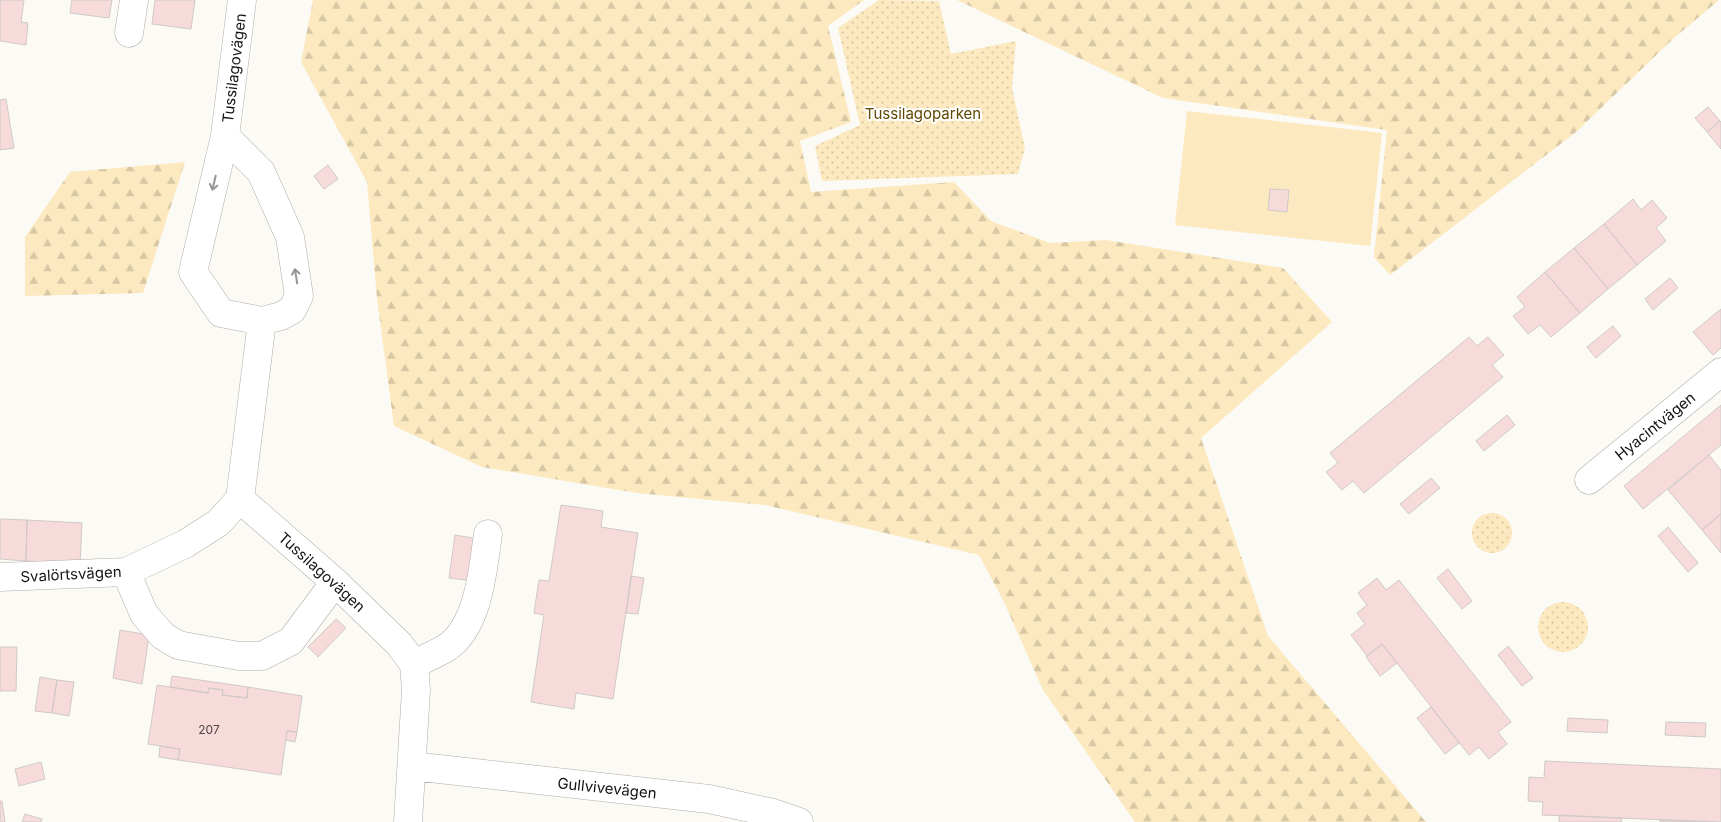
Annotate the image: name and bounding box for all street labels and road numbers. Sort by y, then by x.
street label: Tussilagovägen [218,12,250,124]
street label: Hyacintvägen [1611,388,1699,464]
street label: Tussilagovägen [275,528,369,616]
street label: Svalörtsvägen [20,562,122,586]
street label: Gullvivevägen [556,773,658,803]

